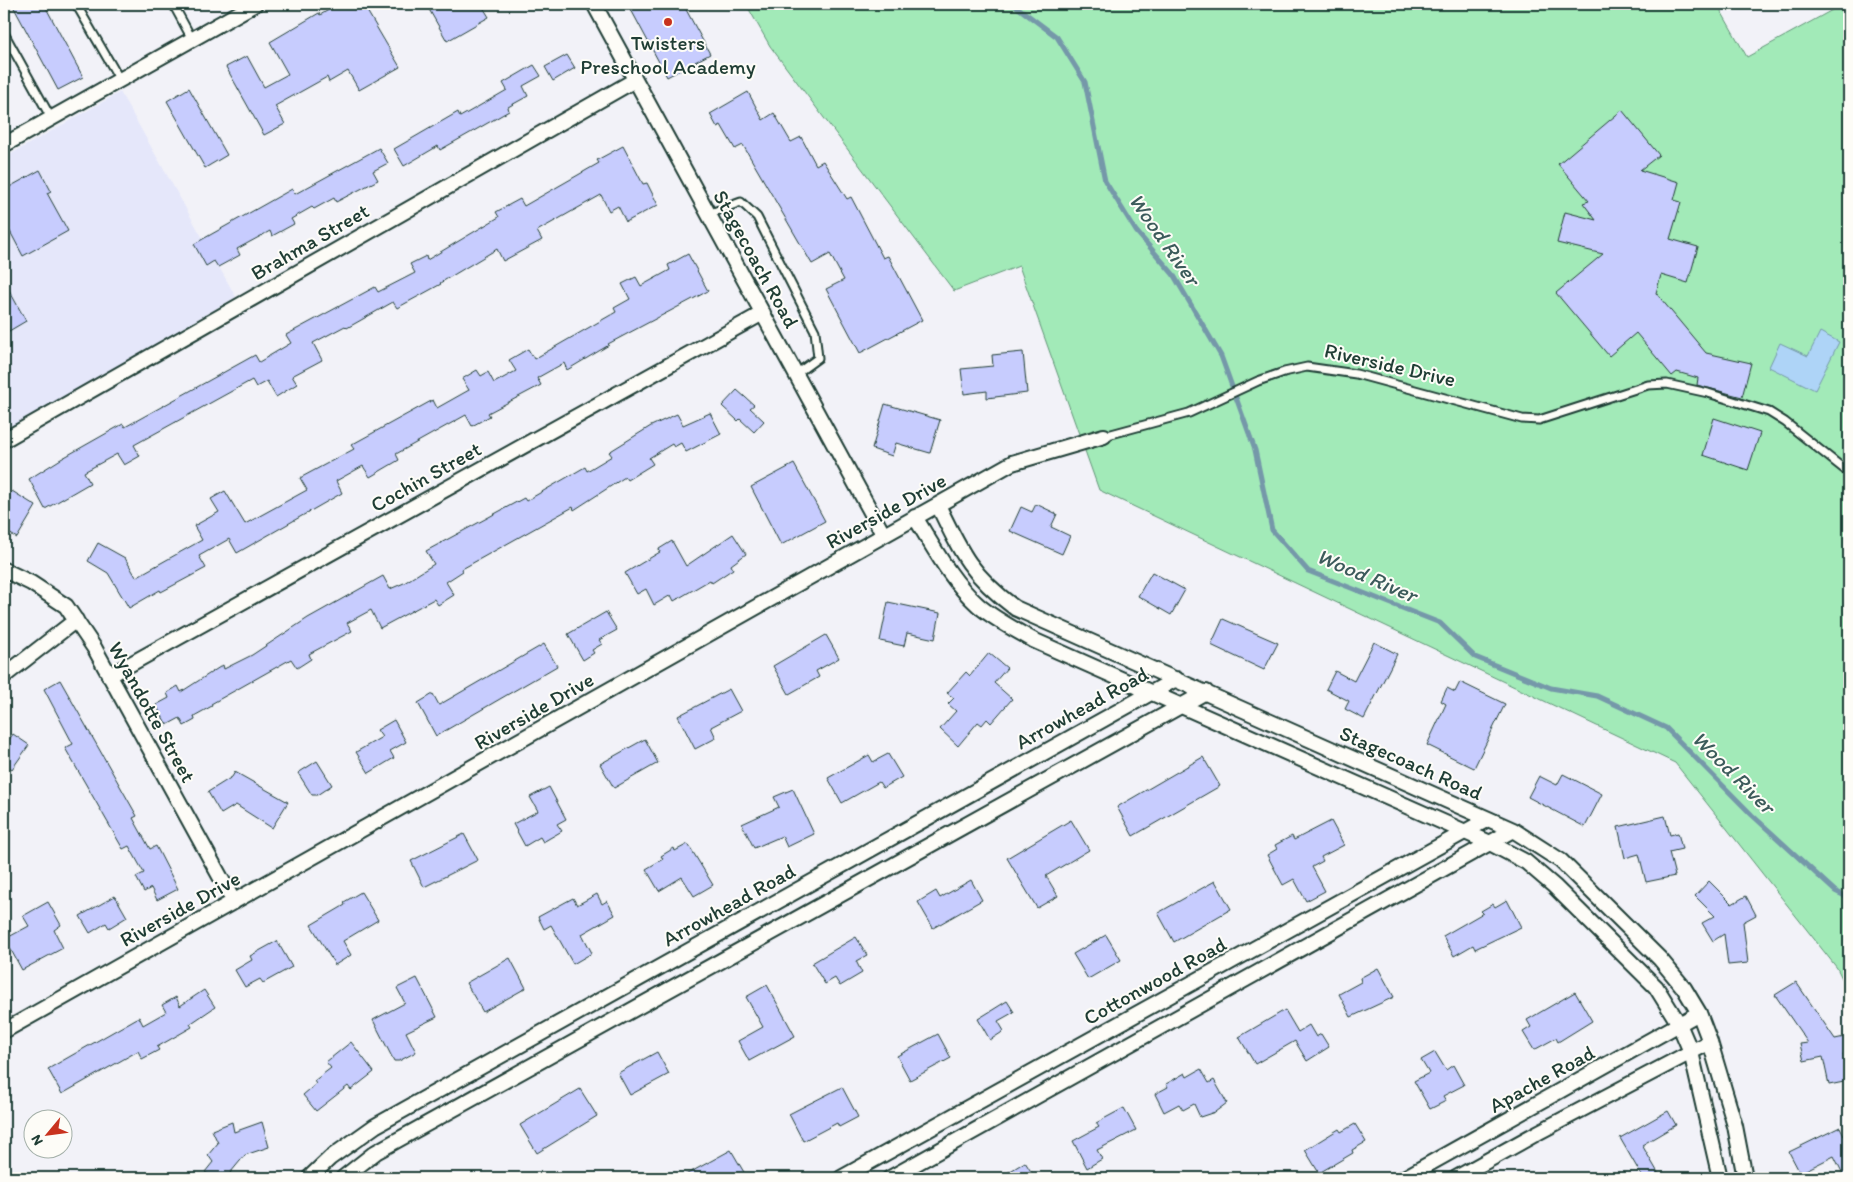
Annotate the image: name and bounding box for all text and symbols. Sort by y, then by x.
marker: Twisters Preschool Academy [662,16,674,28]
place label: Twisters Preschool Academy [580,30,756,79]
street label: Stagecoach Road [708,185,805,333]
water label: Wood River [1123,188,1207,292]
street label: Brahma Street [246,198,373,285]
street label: Riverside Drive [1322,337,1458,392]
street label: Cochin Street [366,436,485,517]
street label: Riverside Drive [821,467,950,554]
water label: Wood River [1313,542,1423,610]
street label: Wyandotte Street [103,637,201,787]
street label: Arrowhead Road [1011,660,1153,754]
street label: Riverside Drive [470,666,598,755]
street label: Stagecoach Road [1336,720,1487,805]
water label: Wood River [1687,725,1782,821]
street label: Arrowhead Road [658,857,800,951]
street label: Riverside Drive [115,865,244,952]
street label: Cottonwood Road [1079,931,1231,1030]
street label: Apache Road [1485,1039,1599,1118]
north arrow [22,1110,72,1160]
text: N [27,1132,47,1148]

